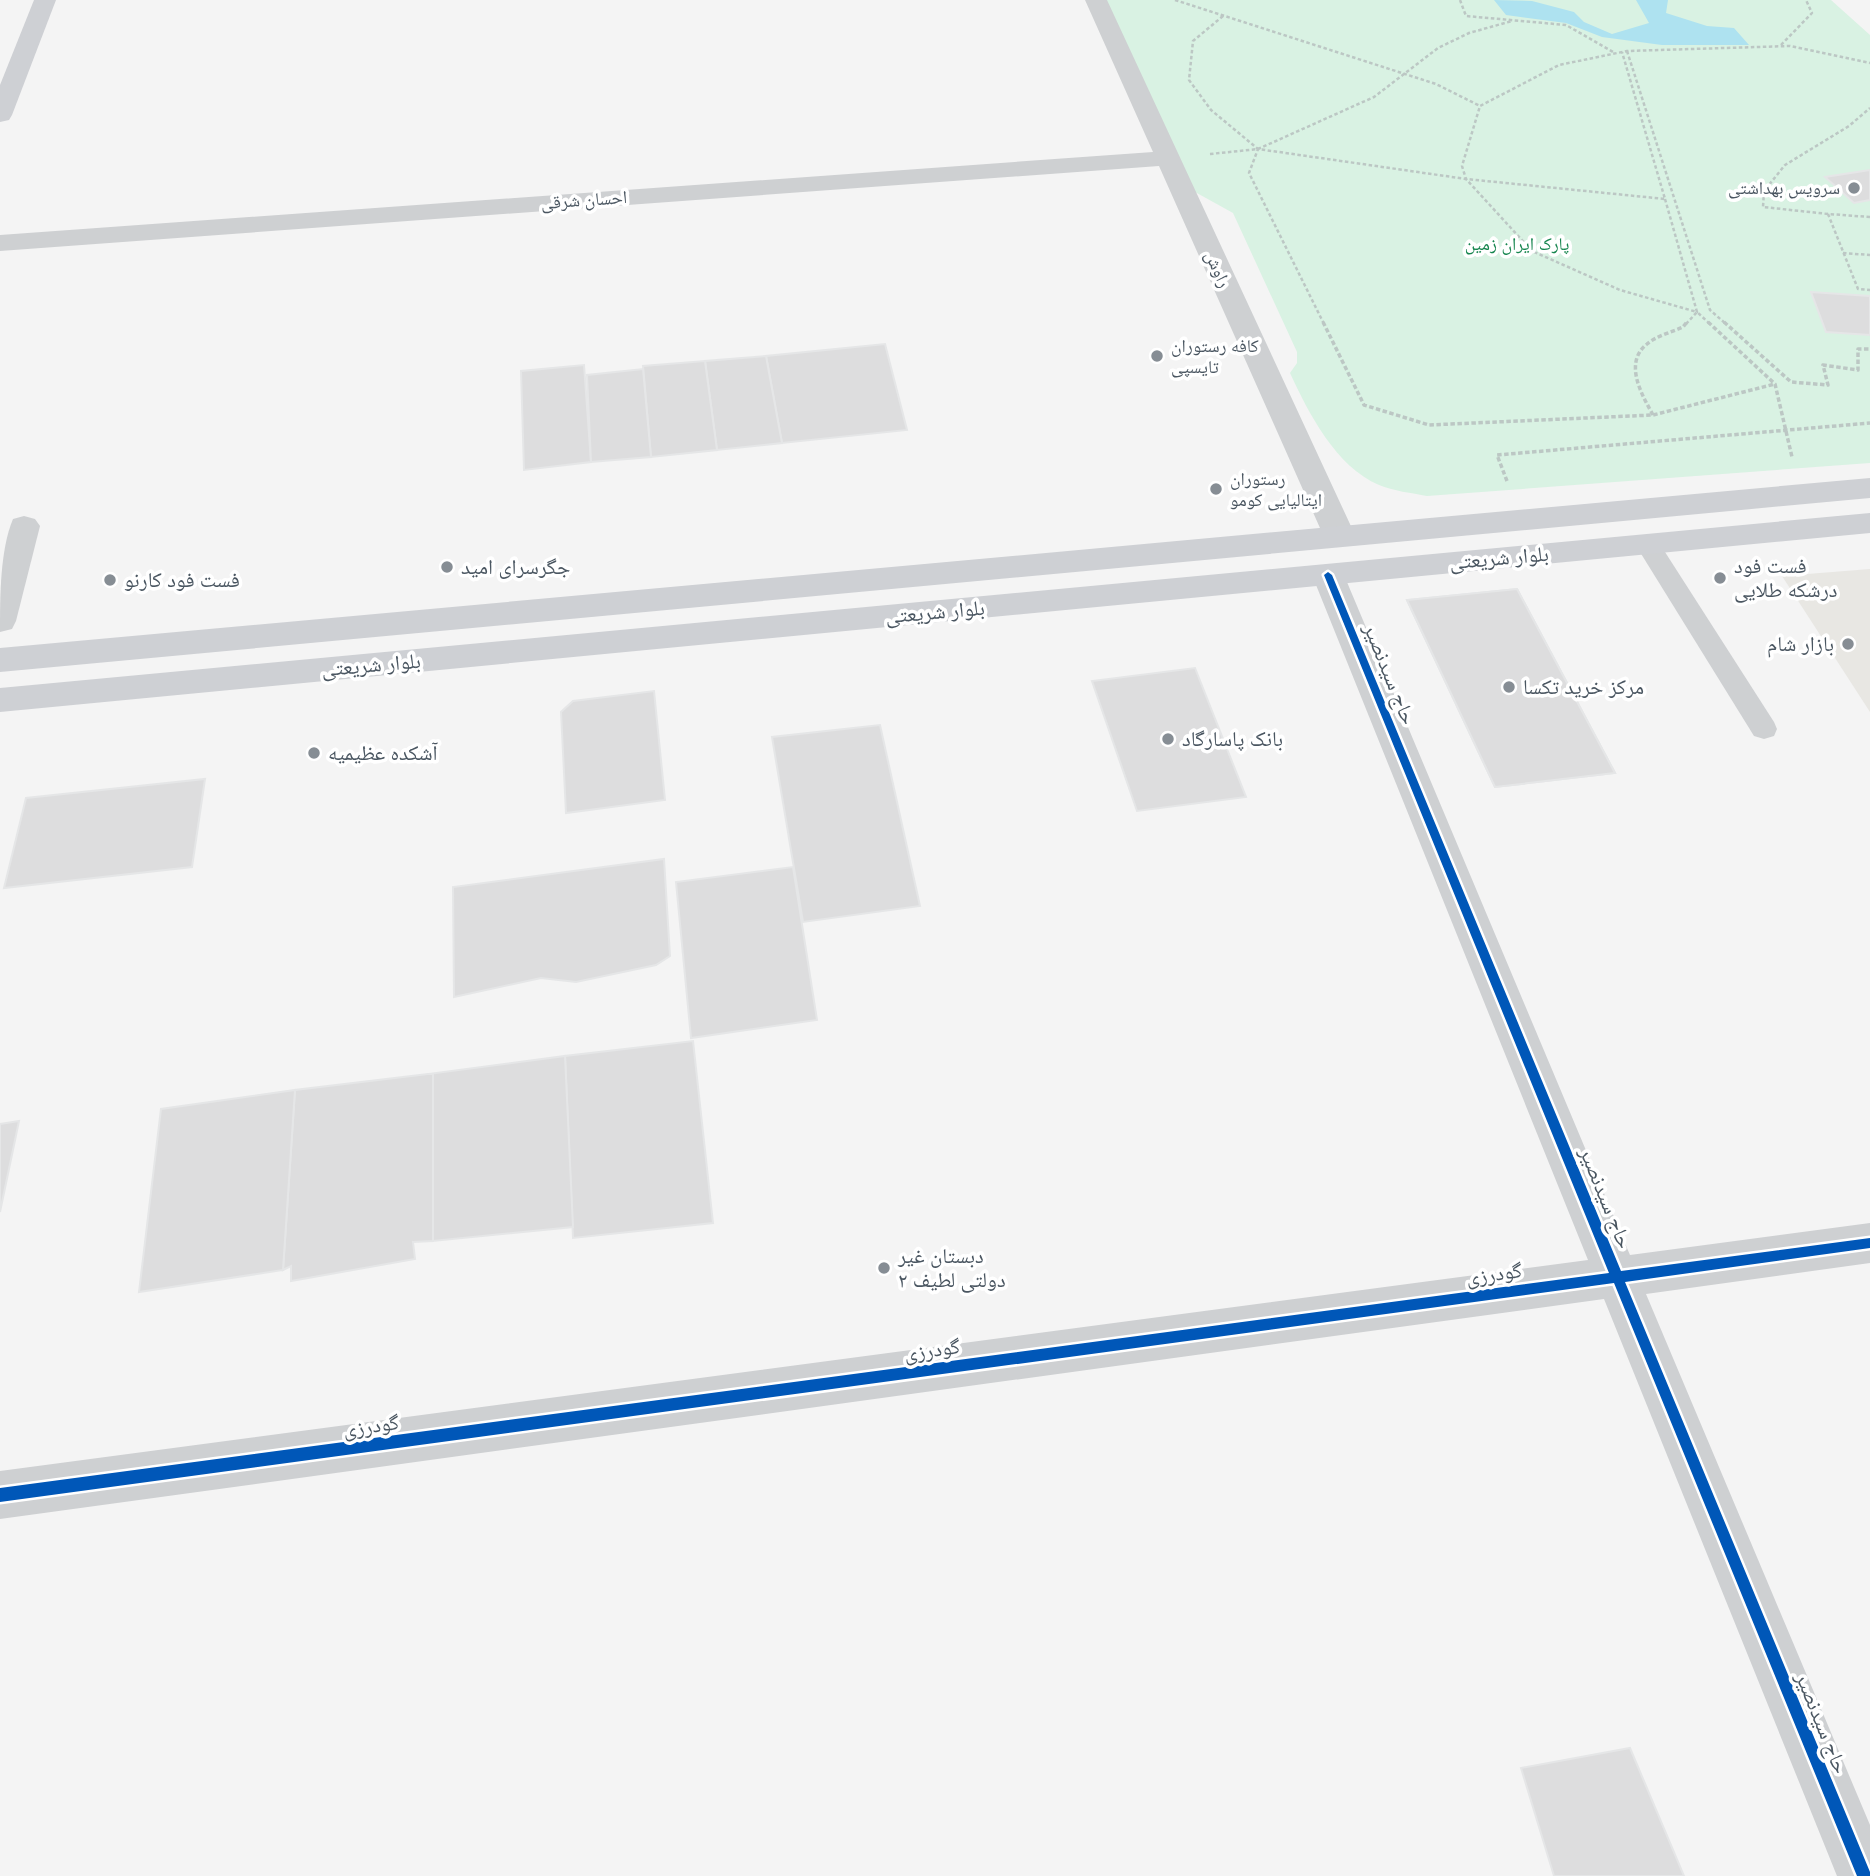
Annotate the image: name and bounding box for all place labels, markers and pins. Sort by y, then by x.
place label: سرویس بهداشتی [1728,176,1840,199]
marker: سرویس بهداشتی [1846,180,1862,196]
place label: کافه رستوران تایسپی [1171,334,1259,378]
marker: کافه رستوران تایسپی [1149,348,1165,364]
place label: رستوران ایتالیایی کومو [1230,467,1322,511]
marker: رستوران ایتالیایی کومو [1208,481,1224,497]
place label: فست فود درشکه طلایی [1734,552,1837,603]
place label: جگرسرای امید [461,553,570,580]
marker: جگرسرای امید [439,559,455,575]
place label: فست فود کارنو [124,566,240,593]
marker: فست فود درشکه طلایی [1712,570,1728,586]
marker: فست فود کارنو [102,572,118,588]
place label: بازار شام [1767,630,1834,658]
marker: بازار شام [1840,636,1856,652]
place label: مرکز خرید تکسا [1523,673,1644,700]
marker: مرکز خرید تکسا [1501,679,1517,695]
place label: بانک پاسارگاد [1182,725,1283,752]
marker: بانک پاسارگاد [1160,731,1176,747]
place label: آشکده عظیمیه [328,739,438,766]
marker: آشکده عظیمیه [306,745,322,761]
place label: دبستان غیر دولتی لطیف ۲ [897,1242,1006,1293]
marker: دبستان غیر دولتی لطیف ۲ [876,1260,892,1276]

